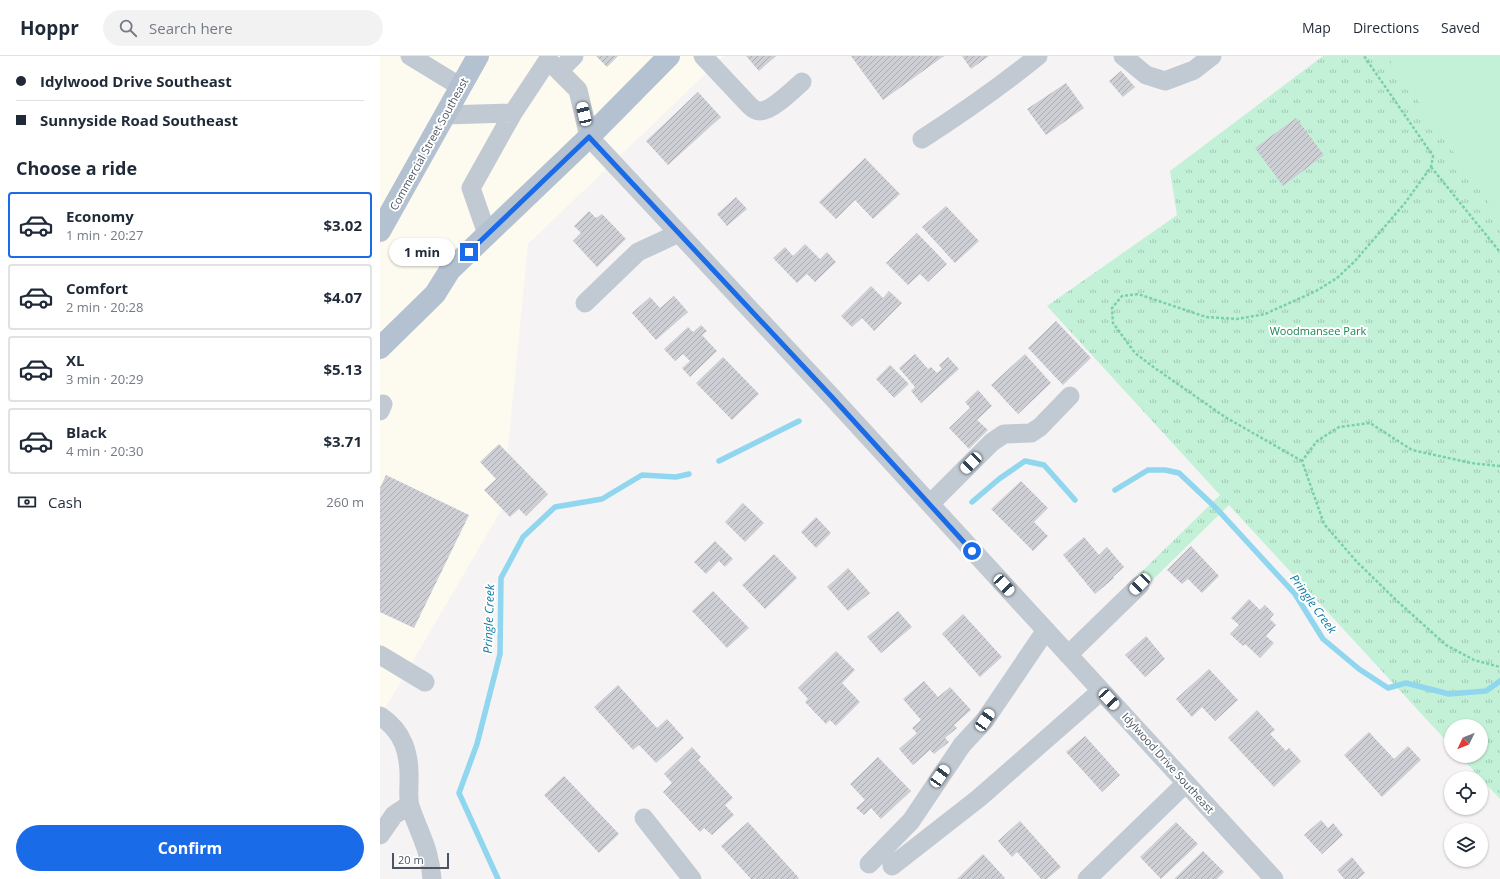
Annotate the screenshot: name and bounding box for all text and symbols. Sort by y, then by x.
search box [103,10,383,46]
text: Hoppr [20,15,79,41]
icon: search [117,17,139,39]
text: Search here [149,18,233,38]
text: Map [1302,18,1331,37]
text: Directions [1353,18,1419,37]
text: Saved [1441,18,1480,37]
text: Idylwood Drive Southeast [40,71,232,91]
street label: Commercial Street Southeast [386,75,471,213]
car [575,101,593,127]
text: Sunnyside Road Southeast [40,110,238,130]
text: Choose a ride [16,156,137,180]
text: Economy [66,206,134,226]
icon: car [18,207,54,243]
text: $3.02 [323,215,362,235]
text: 1 min · 20:27 [66,226,143,244]
callout: 1 min [389,238,455,266]
text: 1 min [404,243,440,261]
route end [460,243,478,261]
text: Comfort [66,278,128,298]
icon: car [18,279,54,315]
text: $4.07 [323,287,362,307]
text: 2 min · 20:28 [66,298,143,316]
park label: Woodmansee Park [1270,323,1367,338]
text: XL [66,350,84,370]
icon: car [18,351,54,387]
text: $5.13 [323,359,362,379]
text: 3 min · 20:29 [66,370,143,388]
text: Black [66,422,107,442]
icon: car [18,423,54,459]
text: $3.71 [323,431,362,451]
text: 4 min · 20:30 [66,442,143,460]
car [958,450,984,476]
icon: cash [16,491,38,513]
text: Cash [48,492,82,512]
text: 260 m [326,493,364,511]
route start [963,542,981,560]
car [1127,571,1153,597]
water label: Pringle Creek [1286,571,1341,638]
car [991,572,1017,598]
water label: Pringle Creek [479,583,498,654]
car [1096,686,1122,712]
car [973,707,997,733]
street label: Idylwood Drive Southeast [1119,709,1218,816]
north arrow [1444,719,1488,763]
map controls [1444,719,1488,867]
car [928,763,952,789]
button: locate [1444,771,1488,815]
button: layers [1444,823,1488,867]
button: Confirm [16,825,364,871]
scale bar [392,851,449,870]
text: 20 m [398,852,424,867]

